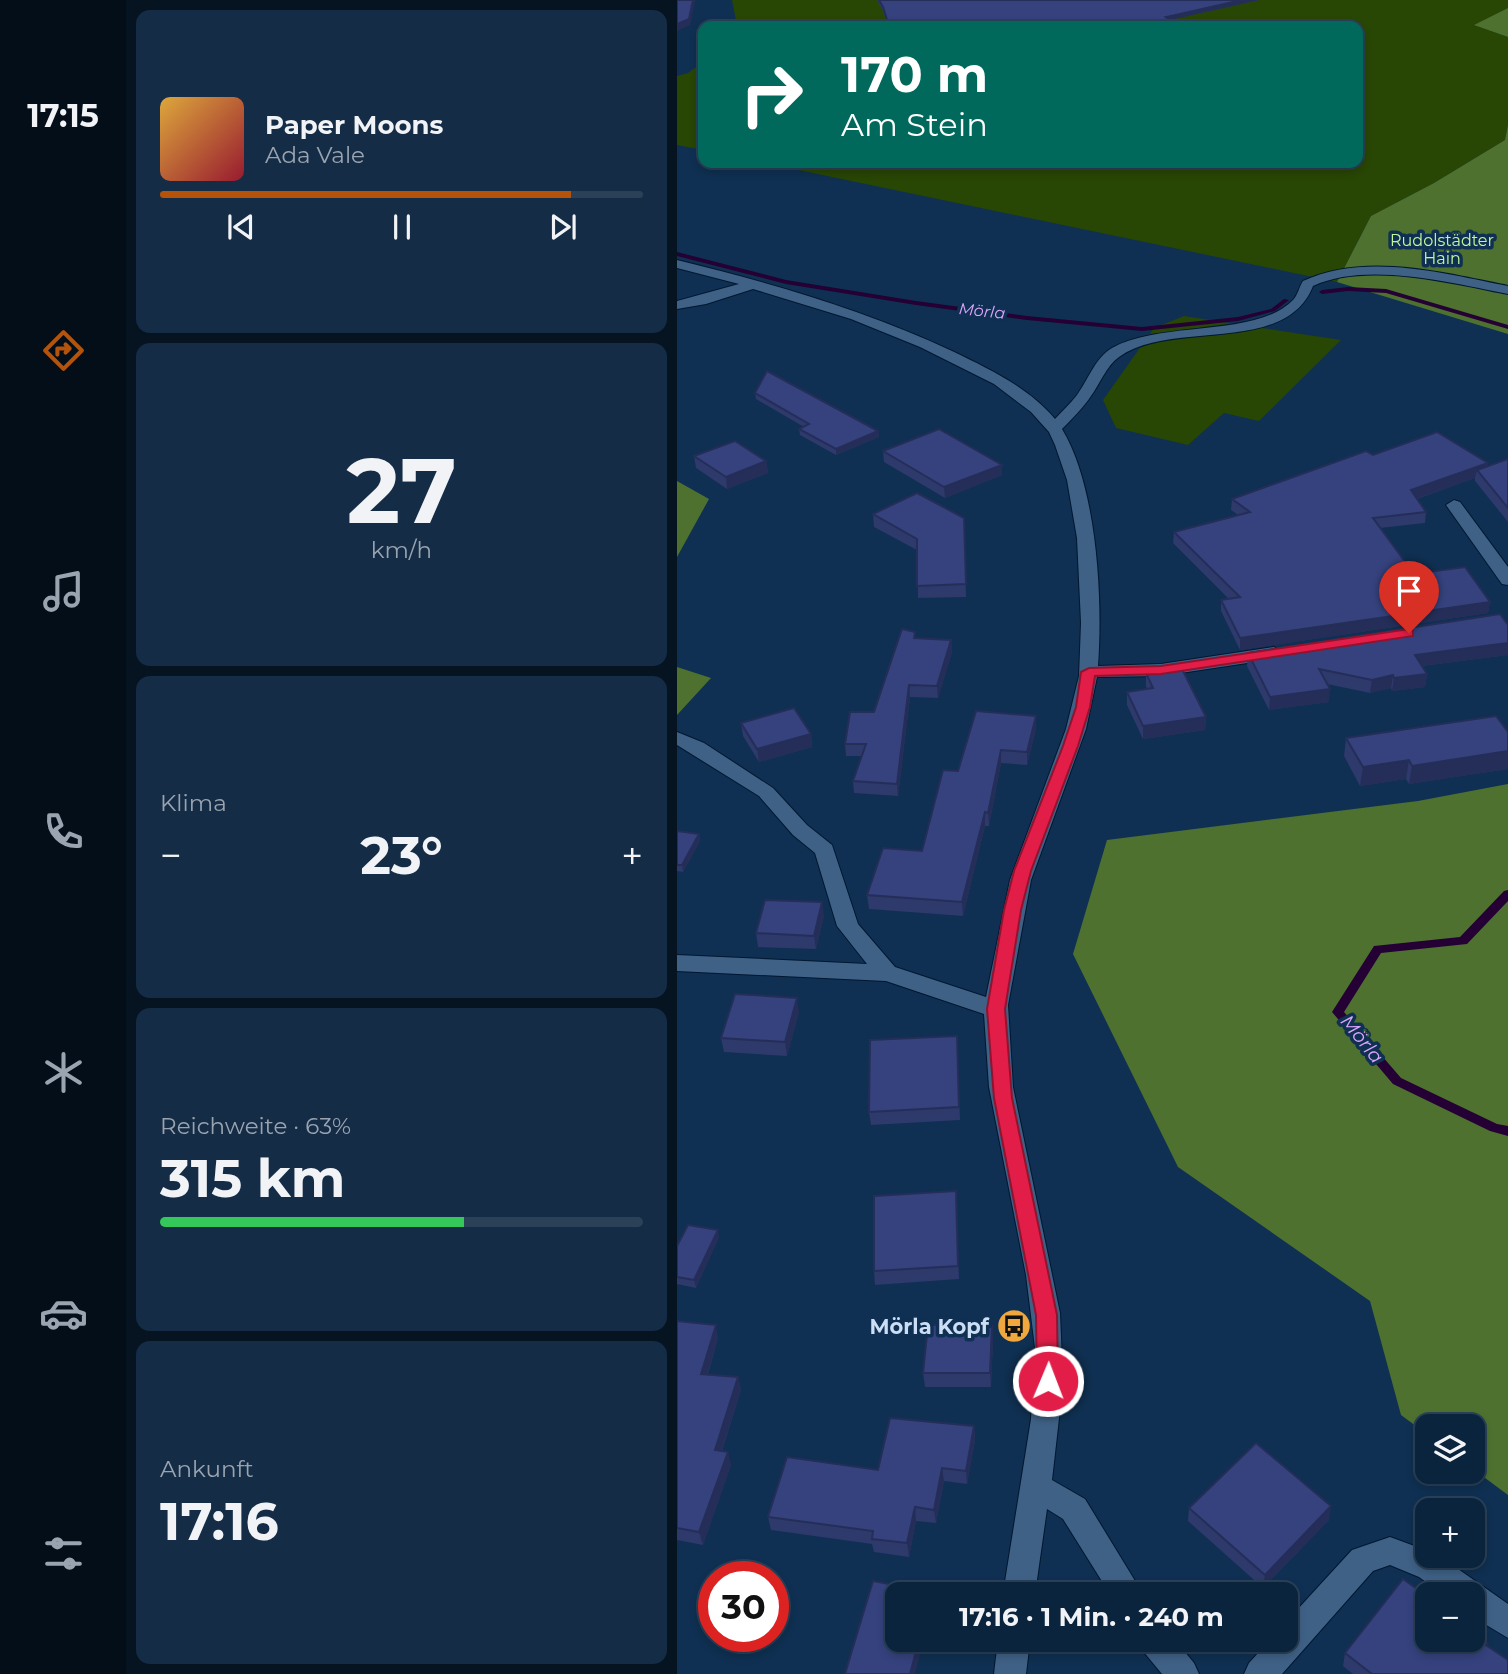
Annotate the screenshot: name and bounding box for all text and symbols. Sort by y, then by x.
text: 170 m [841,45,988,104]
icon: right [726,49,817,140]
text: 17:15 [27,96,99,135]
text: Am Stein [841,105,988,144]
text: Paper Moons [265,109,443,141]
text: Ada Vale [265,141,365,169]
icon: previous [222,208,260,246]
icon: pause [383,208,421,246]
icon: next [544,208,582,246]
park label: Rudolstädter Hain [1390,231,1494,268]
water label: Mörla [958,299,1006,323]
icon: directions [39,326,88,375]
text: 27 [346,435,457,546]
text: km/h [371,536,432,564]
pin [1379,561,1439,633]
icon: music [39,567,88,616]
icon: arrive [1390,572,1428,610]
text: Klima [160,789,227,817]
icon: phone [39,807,88,856]
text: 23° [360,824,443,887]
text: − [160,832,182,879]
text: + [621,832,643,879]
water label: Mörla [1336,1010,1388,1068]
icon: climate [39,1048,88,1097]
text: Reichweite · 63% [160,1112,351,1140]
text: 315 km [160,1147,345,1210]
icon: car [39,1289,88,1338]
bus stop icon: Mörla Kopf [995,1307,1033,1345]
place label: Mörla Kopf [870,1314,990,1339]
position arrow [1011,1344,1085,1418]
map controls [1415,1414,1485,1652]
button: layers [1415,1414,1485,1484]
text: Ankunft [160,1455,254,1483]
text: 17:16 [160,1490,279,1553]
button: + [1415,1498,1485,1568]
icon: filters [39,1529,88,1578]
speed limit sign: 30 [698,1561,789,1652]
button: − [1415,1582,1485,1652]
text: 17:16 · 1 Min. · 240 m [959,1601,1224,1633]

